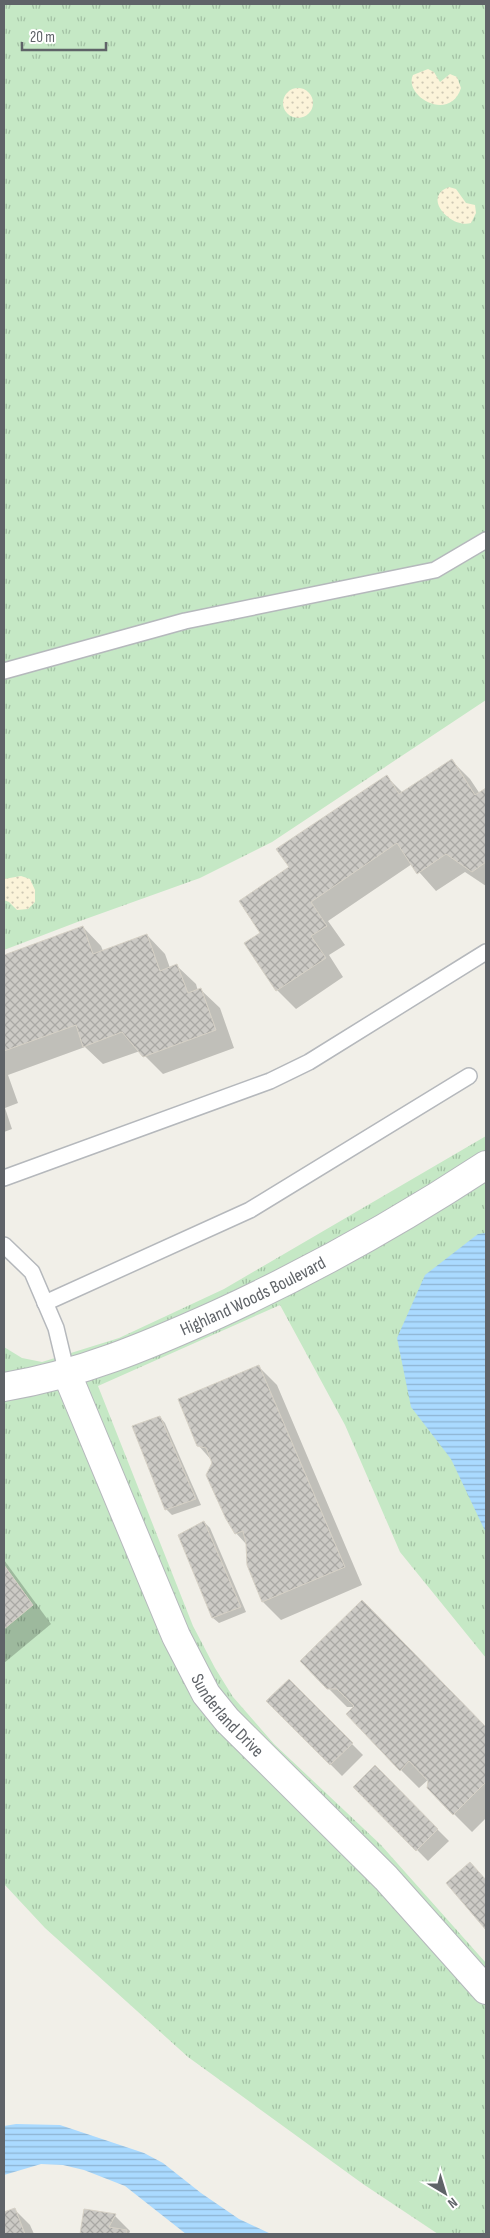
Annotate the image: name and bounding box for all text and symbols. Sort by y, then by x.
scale bar [22,20,106,52]
text: 20 m [30,28,55,47]
street label: Highland Woods Boulevard [177,1252,329,1340]
street label: Sunderland Drive [187,1670,268,1761]
north arrow [420,2168,470,2218]
text: N [445,2194,461,2212]

